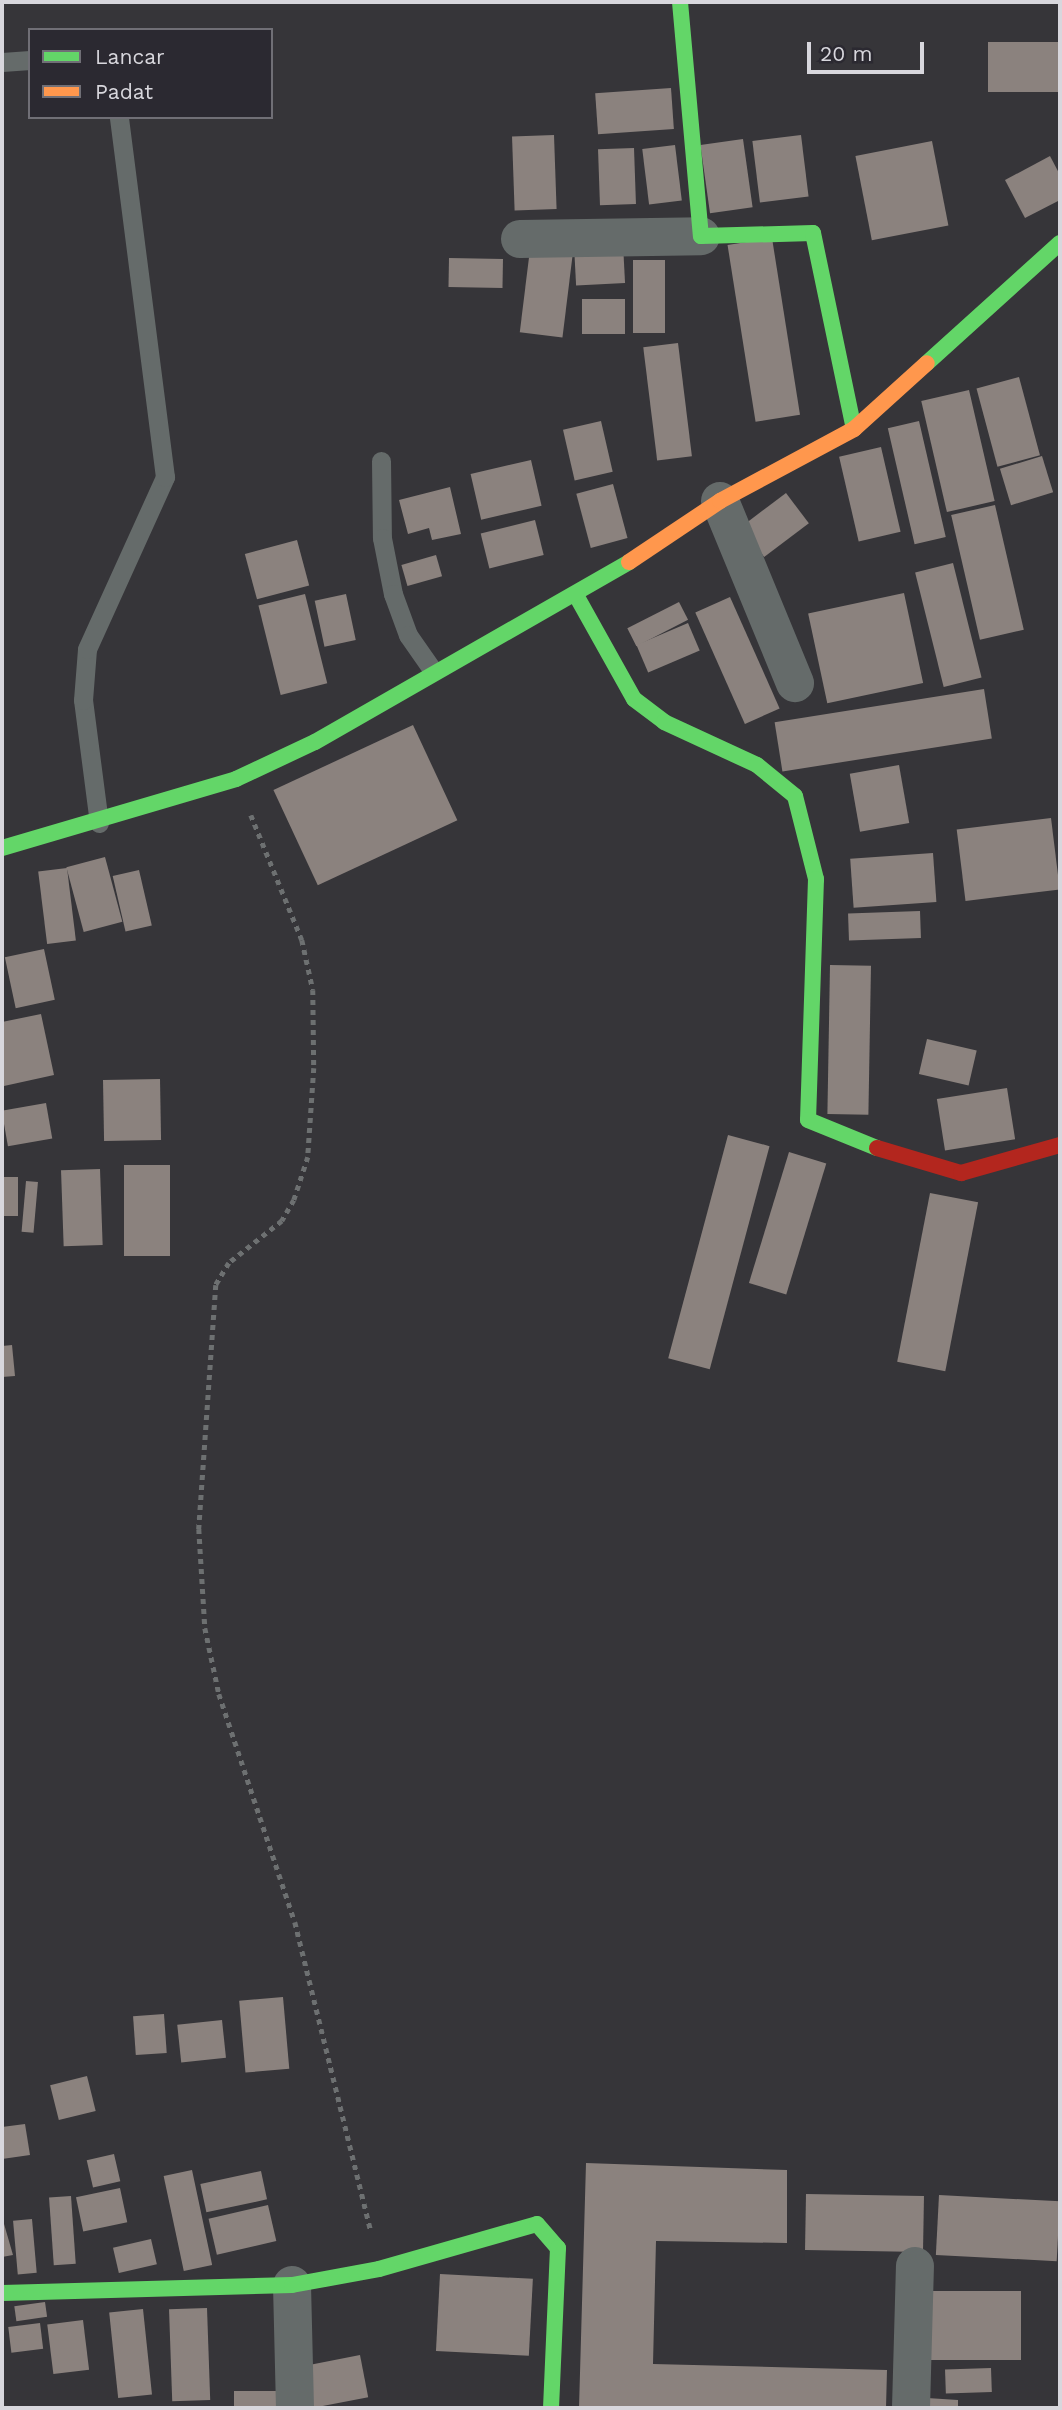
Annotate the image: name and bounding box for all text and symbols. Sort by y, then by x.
legend [28,28,273,119]
scale bar [810,28,927,72]
text: 20 m [820,41,872,66]
text: Lancar [95,44,165,69]
text: Padat [95,79,153,104]

